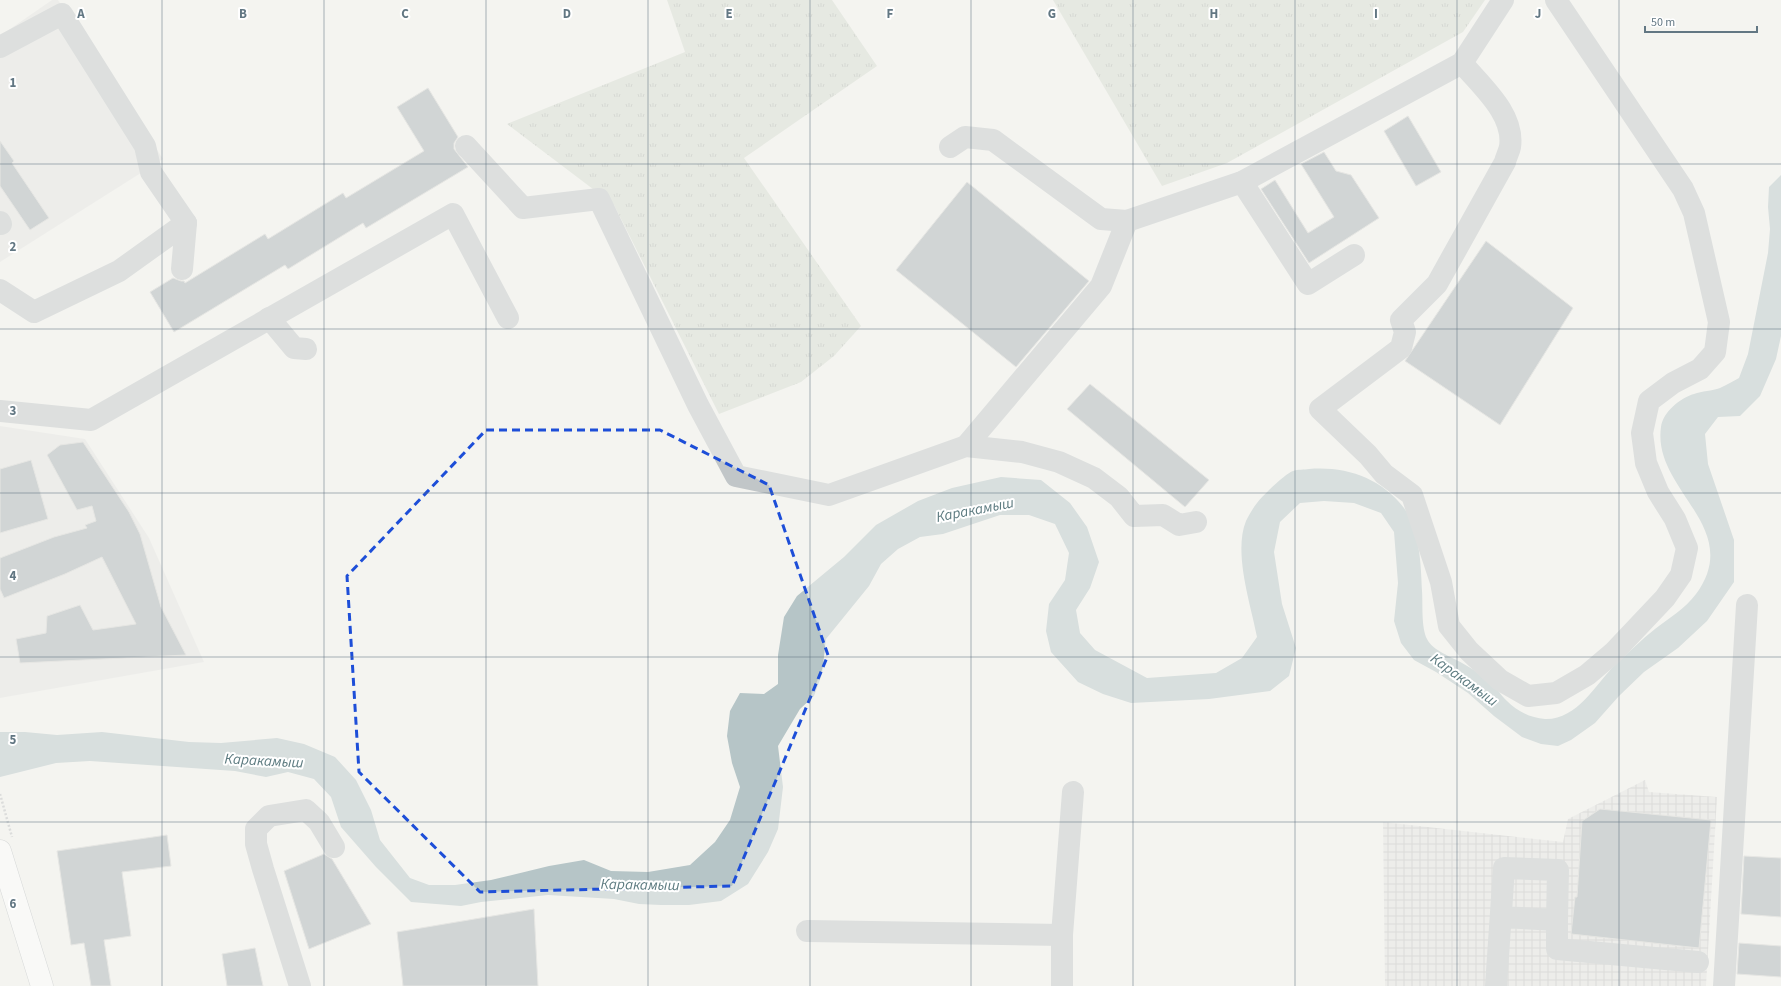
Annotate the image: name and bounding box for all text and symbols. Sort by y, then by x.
text: A [76,5,85,23]
text: B [239,5,247,23]
text: C [401,5,409,23]
text: D [563,5,571,23]
text: E [725,5,733,23]
text: F [887,5,894,23]
text: G [1048,5,1056,23]
text: H [1210,5,1218,23]
text: I [1374,5,1378,23]
text: J [1535,5,1541,23]
scale bar [1645,8,1757,34]
text: 50 m [1651,14,1675,31]
text: 1 [10,74,17,92]
text: 2 [10,238,17,256]
text: 3 [10,402,17,420]
water label: Каракамыш [934,492,1016,528]
text: 4 [10,567,17,585]
water label: Каракамыш [1426,648,1502,712]
text: 5 [10,731,17,749]
water label: Каракамыш [224,748,304,774]
water label: Каракамыш [600,874,680,896]
text: 6 [10,895,17,913]

